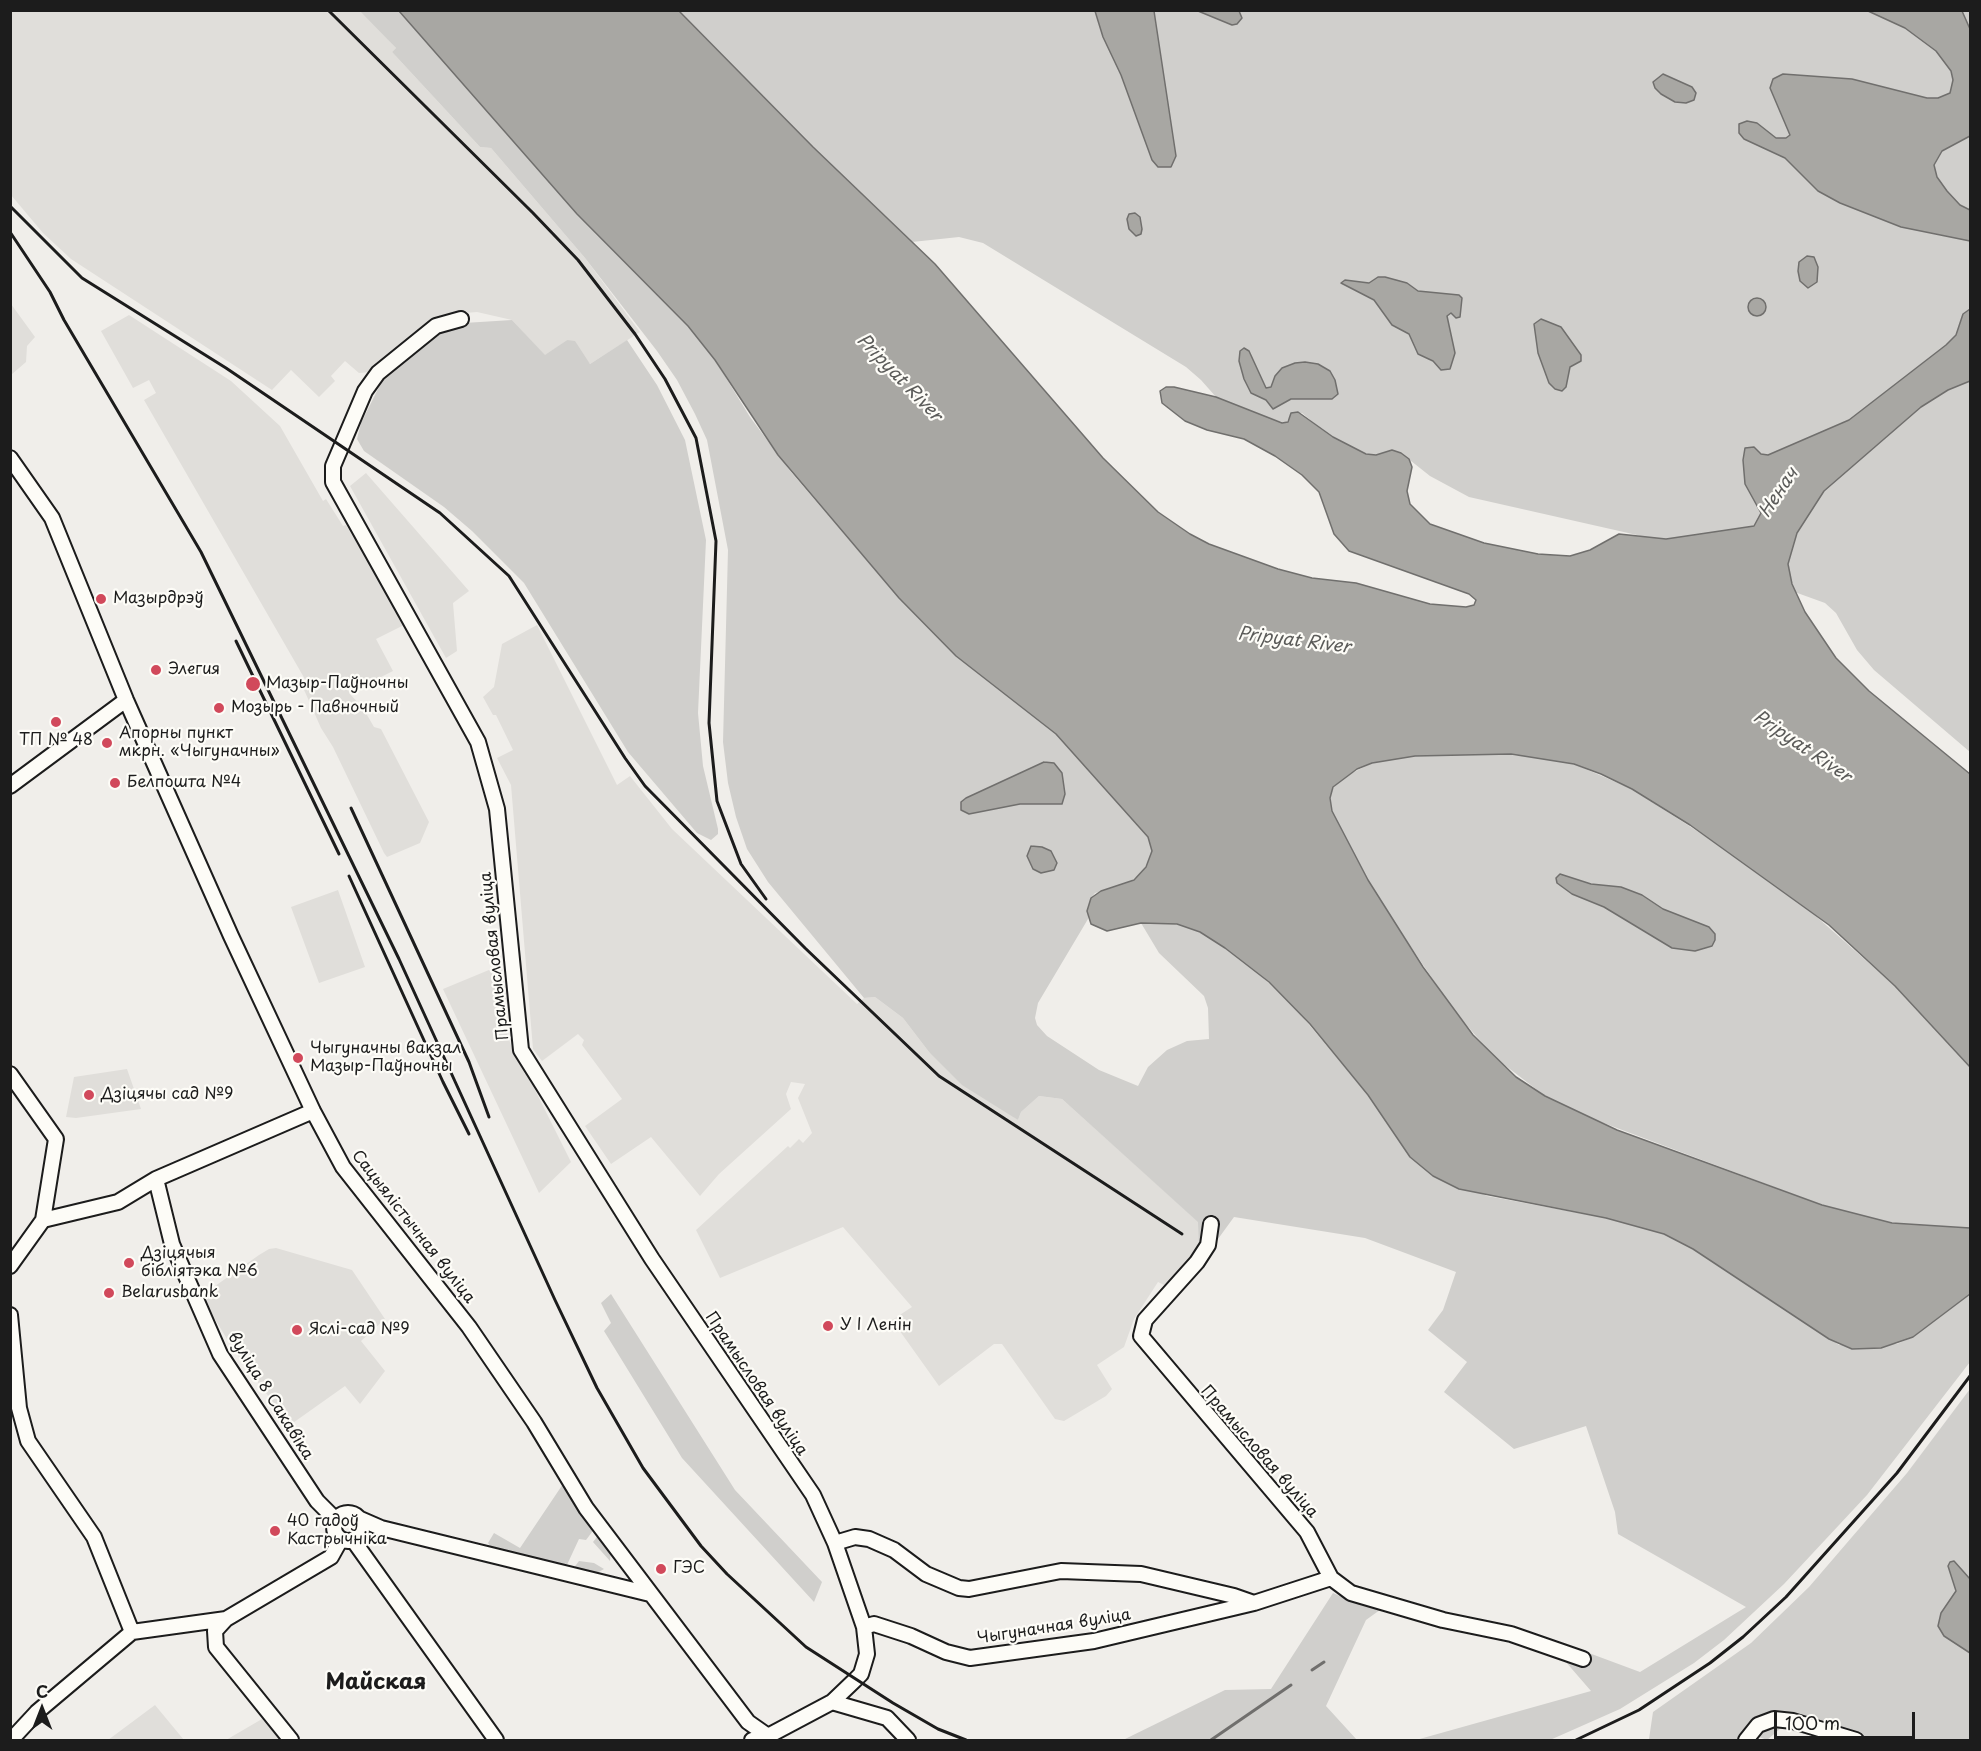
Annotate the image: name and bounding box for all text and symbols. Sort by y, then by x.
water label: Pripyat River [852,330,946,426]
water label: Ненач [1755,464,1803,522]
place label: Мазырдрэў [113,589,204,609]
marker: Мазырдрэў [94,592,108,606]
water label: Pripyat River [1237,623,1351,659]
place label: Элегия [168,660,220,680]
marker: Элегия [149,663,163,677]
place label: Мазыр-Паўночны [266,674,408,694]
marker: Мазыр-Паўночны [244,675,262,693]
place label: Мозырь - Павночный [231,698,399,718]
marker: Мозырь - Павночный [212,701,226,715]
water label: Pripyat River [1749,706,1855,788]
marker: ТП № 48 [49,715,63,729]
place label: Апорны пункт мкрн. «Чыгуначны» [119,724,280,762]
place label: ТП № 48 [19,731,93,751]
marker: Апорны пункт мкрн. «Чыгуначны» [100,736,114,750]
place label: Белпошта №4 [127,773,241,793]
marker: Белпошта №4 [108,776,122,790]
street label: Прамысловая вуліца [477,871,513,1041]
place label: Чыгуначны вакзал Мазыр-Паўночны [310,1039,461,1077]
marker: Чыгуначны вакзал Мазыр-Паўночны [291,1051,305,1065]
place label: Дзіцячы сад №9 [101,1085,233,1105]
marker: Дзіцячы сад №9 [82,1088,96,1102]
street label: Сацыялістычная вуліца [347,1147,479,1307]
place label: Дзіцячыя бібліятэка №6 [141,1244,258,1282]
marker: Дзіцячыя бібліятэка №6 [122,1256,136,1270]
place label: Belarusbank [121,1283,218,1303]
marker: Belarusbank [102,1286,116,1300]
street label: Прамысловая вуліца [701,1309,811,1459]
place label: У І Ленін [840,1316,912,1336]
marker: У І Ленін [821,1319,835,1333]
place label: Яслі-сад №9 [309,1320,410,1340]
marker: Яслі-сад №9 [290,1323,304,1337]
street label: вуліца 8 Сакавіка [223,1329,317,1463]
street label: Прамысловая вуліца [1196,1382,1322,1522]
place label: 40 гадоў Кастрычніка [287,1512,387,1550]
marker: 40 гадоў Кастрычніка [268,1524,282,1538]
place label: ГЭС [673,1559,705,1579]
marker: ГЭС [654,1562,668,1576]
street label: Чыгуначная вуліца [976,1605,1132,1649]
district label: Майская [325,1670,427,1696]
north arrow [12,1679,72,1739]
text: С [36,1679,48,1703]
scale bar [1777,1700,1918,1738]
text: 100 m [1785,1709,1840,1736]

